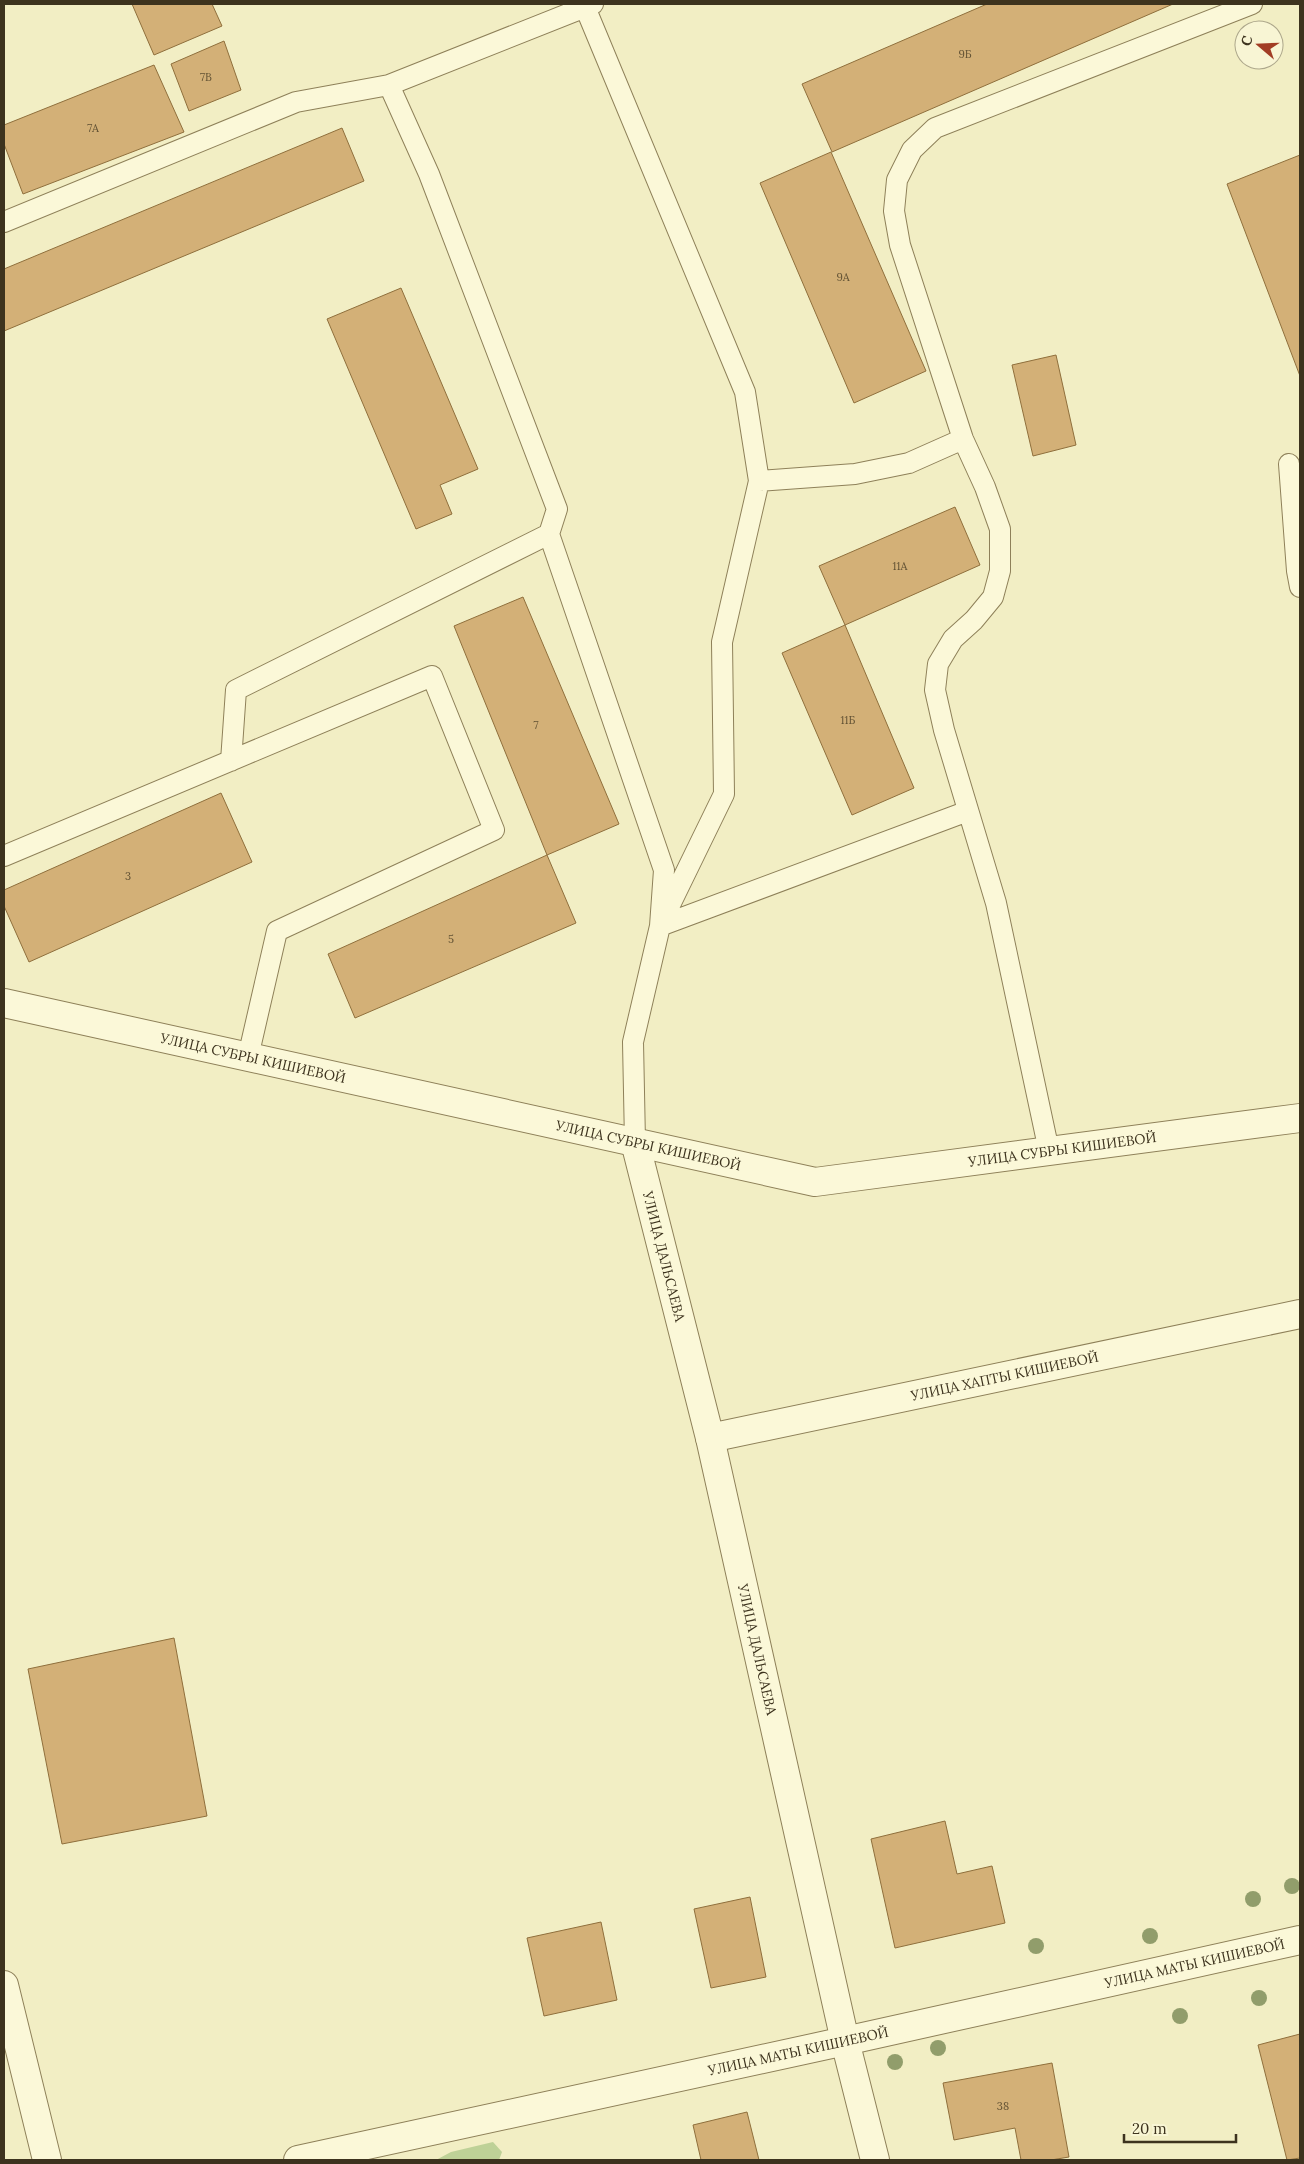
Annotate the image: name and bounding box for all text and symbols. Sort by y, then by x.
north arrow [1234,20,1284,70]
text: С [1237,33,1257,48]
house number: 9Б [958,47,972,61]
house number: 7В [200,70,212,84]
house number: 7А [87,121,100,135]
house number: 9А [836,270,851,284]
house number: 11А [892,559,909,573]
house number: 11Б [841,713,856,727]
house number: 7 [533,718,539,732]
house number: 3 [125,869,131,883]
house number: 5 [448,932,454,946]
street label: УЛИЦА СУБРЫ КИШИЕВОЙ [158,1029,347,1087]
street label: УЛИЦА СУБРЫ КИШИЕВОЙ [553,1116,743,1174]
street label: УЛИЦА СУБРЫ КИШИЕВОЙ [966,1128,1157,1171]
street label: УЛИЦА ДАЛЬСАЕВА [639,1188,689,1324]
street label: УЛИЦА ХАПТЫ КИШИЕВОЙ [908,1348,1100,1405]
street label: УЛИЦА ДАЛЬСАЕВА [734,1581,781,1717]
street label: УЛИЦА МАТЫ КИШИЕВОЙ [1102,1935,1287,1992]
street label: УЛИЦА МАТЫ КИШИЕВОЙ [705,2023,890,2080]
house number: 38 [997,2099,1009,2113]
scale bar [1124,2112,1236,2144]
text: 20 m [1132,2119,1167,2138]

